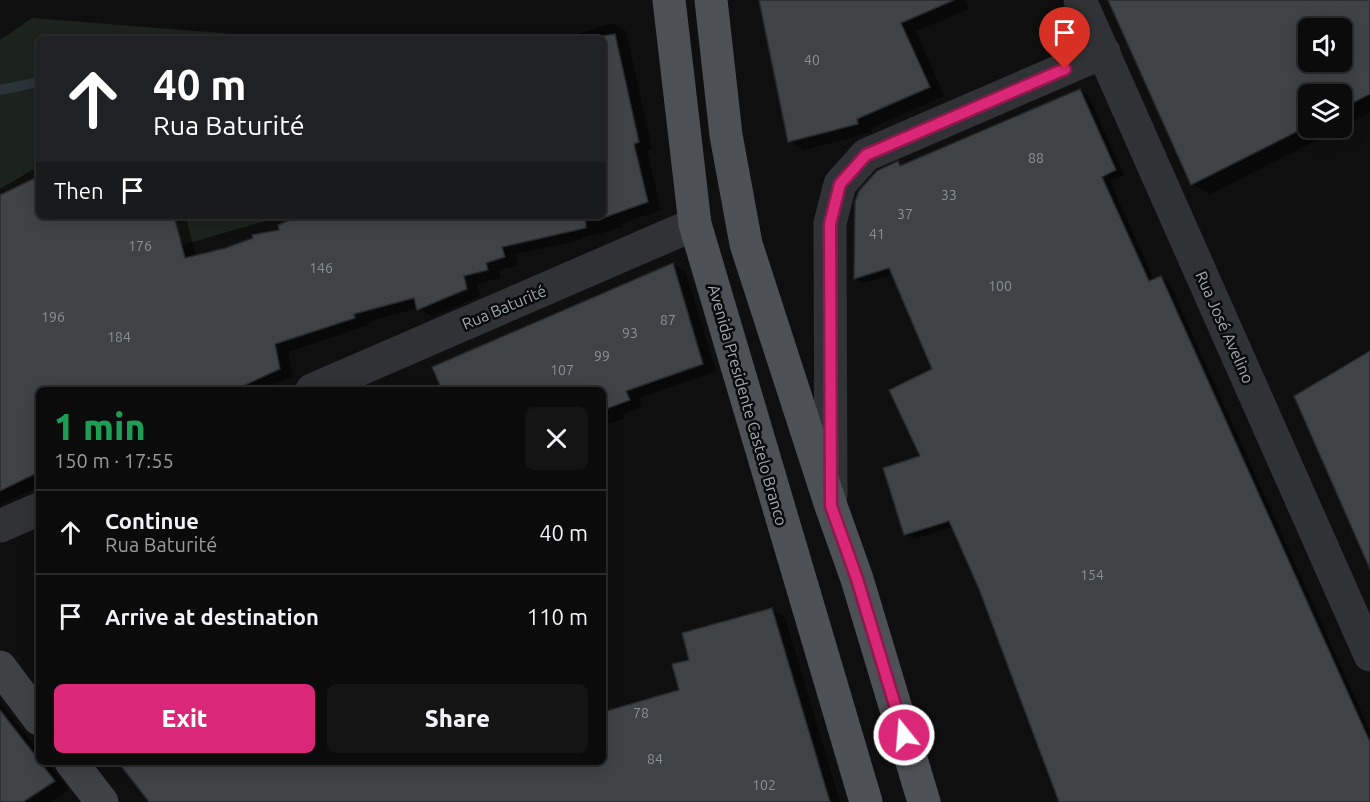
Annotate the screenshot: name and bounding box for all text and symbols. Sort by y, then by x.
pin [1039,7,1090,69]
icon: arrive [1048,16,1081,49]
map controls [1298,18,1352,138]
button: sound [1298,18,1352,72]
house number: 40 [804,52,820,68]
icon: ahead [54,60,132,138]
text: 40 m [153,61,247,108]
button: layers [1298,84,1352,138]
text: Rua Baturité [153,110,305,140]
house number: 88 [1028,150,1044,166]
icon: arrive [116,174,149,207]
text: Then [54,178,104,203]
house number: 33 [941,187,957,203]
house number: 37 [897,206,913,222]
house number: 41 [869,226,885,242]
house number: 176 [128,238,152,254]
house number: 146 [309,260,333,276]
street label: Rua José Avelino [1192,268,1258,386]
house number: 100 [988,278,1012,294]
street label: Rua Baturité [459,281,549,333]
street label: Avenida Presidente Castelo Branco [705,282,791,528]
house number: 196 [41,309,65,325]
house number: 87 [660,312,676,328]
house number: 93 [622,325,638,341]
house number: 184 [107,329,131,345]
house number: 99 [594,348,610,364]
house number: 107 [550,362,574,378]
text: 1 min [54,406,146,447]
button: close [525,407,588,470]
text: 150 m · 17:55 [54,449,174,472]
text: Continue [105,508,199,533]
icon: ahead [54,516,87,549]
text: 40 m [539,520,588,545]
text: Rua Baturité [105,533,217,556]
house number: 154 [1080,567,1104,583]
icon: arrive [54,600,87,633]
text: Arrive at destination [105,604,319,629]
text: 110 m [527,604,588,629]
button: Exit [54,684,315,753]
button: Share [327,684,588,753]
position arrow [872,703,936,767]
house number: 78 [633,705,649,721]
house number: 84 [647,751,663,767]
house number: 102 [752,777,776,793]

